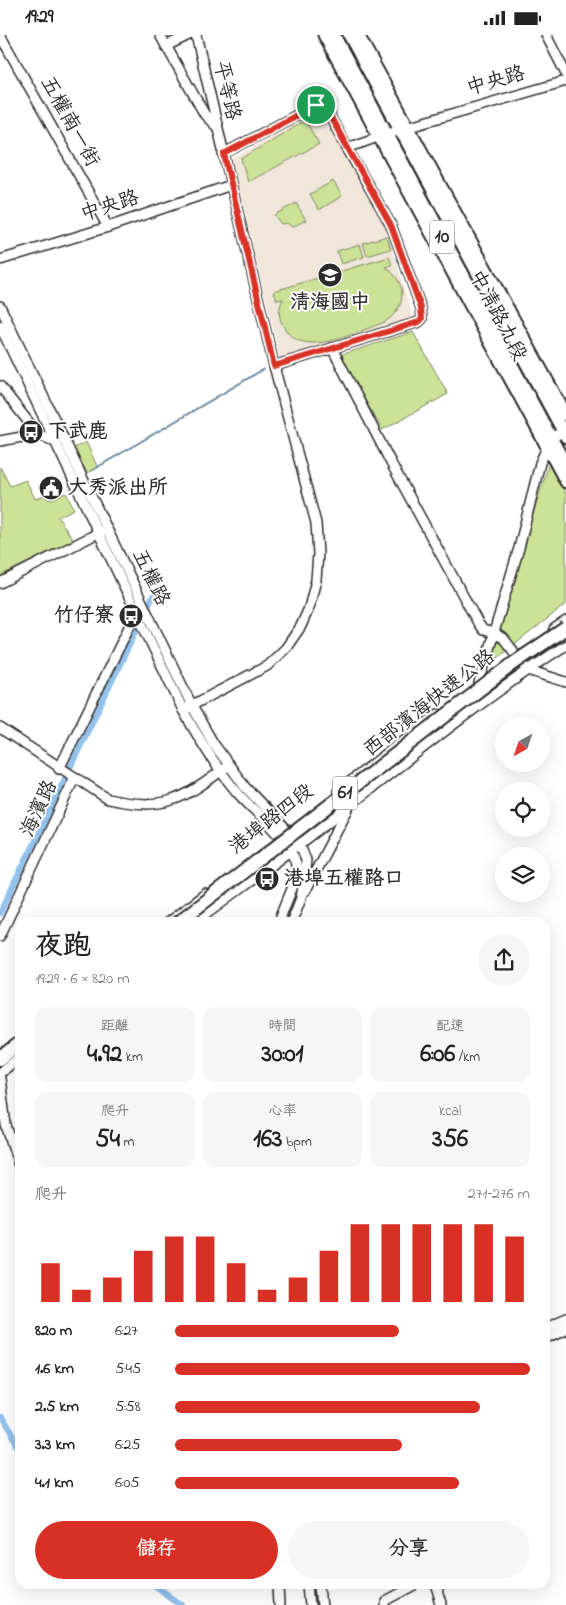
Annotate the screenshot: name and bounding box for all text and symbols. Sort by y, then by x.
text: 19:29 [25,4,54,31]
street label: 平等路 [205,59,247,124]
street label: 中央路 [463,60,530,104]
street label: 五權南一街 [32,71,106,173]
pin [295,84,337,126]
icon: arrive [302,91,330,119]
street label: 中央路 [77,184,144,230]
road number: 10 [430,221,454,253]
school or university icon: 清海國中 [317,262,343,288]
street label: 中清路九段 [461,265,533,367]
place label: 清海國中 [290,289,370,318]
place label: 下武鹿 [48,418,108,447]
bus stop icon: 下武鹿 [18,419,44,445]
place label: 大秀派出所 [68,474,168,503]
public building icon: 大秀派出所 [38,475,64,501]
street label: 五權路 [124,545,177,612]
place label: 竹仔寮 [54,602,114,631]
bus stop icon: 竹仔寮 [118,603,144,629]
street label: 西部濱海快速公路 [358,643,503,765]
north arrow [495,717,550,773]
map controls [495,717,550,902]
street label: 海濱路 [14,775,66,842]
road number: 61 [332,776,358,809]
street label: 港埠路四段 [224,778,320,862]
button: locate [495,782,550,837]
button: layers [495,847,550,902]
place label: 港埠五權路口 [284,865,404,894]
bus stop icon: 港埠五權路口 [254,866,280,892]
text: 夜跑 [35,927,91,968]
button: share [478,934,530,986]
text: 19:29 · 6 × 820 m [35,967,130,991]
text: 距離 [101,1016,129,1037]
text: 時間 [268,1016,296,1037]
text: 配速 [436,1016,464,1037]
text: 4.92 [87,1037,122,1073]
text: 30:01 [261,1037,304,1073]
text: 6:06 [420,1037,455,1073]
text: km [122,1047,143,1068]
text: /km [455,1047,480,1068]
text: 爬升 [101,1101,129,1122]
text: 心率 [268,1101,296,1122]
text: kcal [439,1101,461,1122]
text: 54 [95,1122,120,1158]
text: 163 [253,1122,282,1158]
text: 356 [432,1122,468,1158]
text: m [120,1132,134,1153]
text: bpm [282,1132,312,1153]
text: 271–276 m [468,1182,530,1206]
text: 爬升 [35,1183,67,1207]
text: 820 m [35,1319,72,1343]
text: 6:27 [115,1319,138,1343]
text: 1.6 km [35,1357,74,1381]
text: 5:45 [115,1357,141,1381]
text: 2.5 km [35,1395,79,1419]
text: 5:58 [115,1395,141,1419]
text: 3.3 km [35,1433,75,1457]
text: 6:25 [115,1433,141,1457]
text: 4.1 km [35,1471,73,1495]
text: 6:05 [115,1471,139,1495]
button: 儲存 [35,1521,278,1579]
button: 分享 [288,1521,530,1579]

